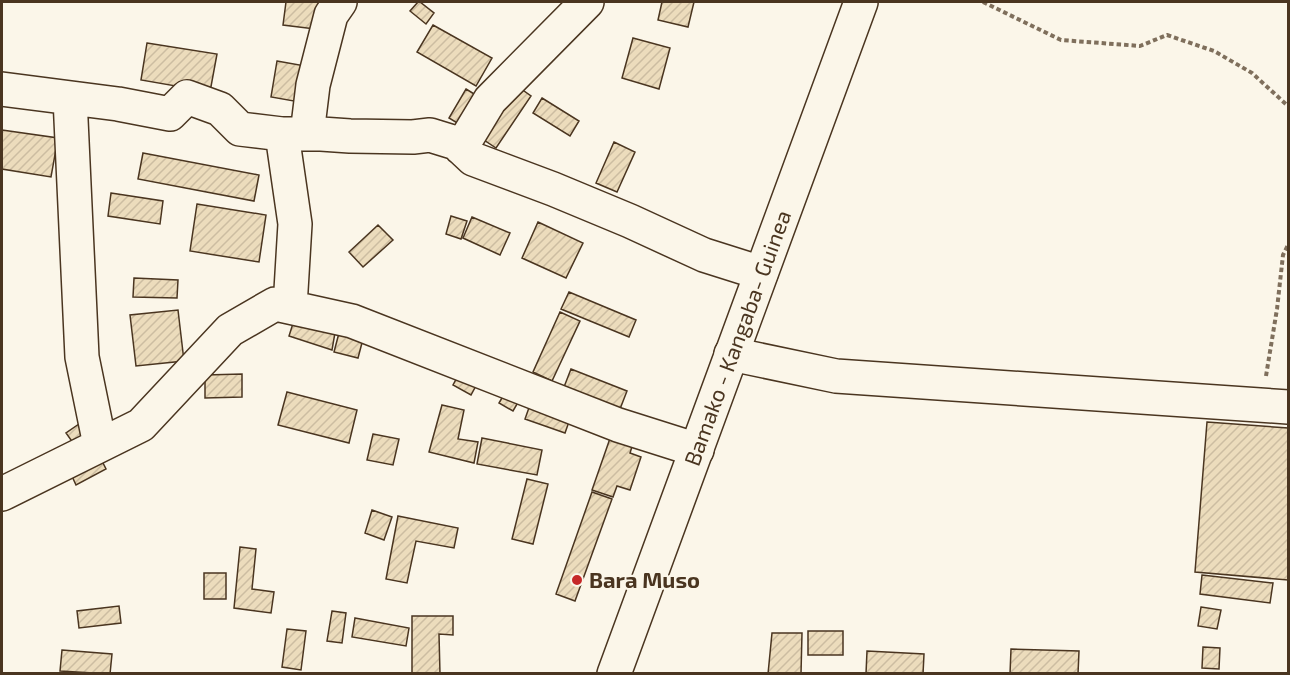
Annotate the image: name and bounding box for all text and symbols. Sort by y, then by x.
street label: Bamako - Kangaba- Guinea [678,206,795,469]
place label: Bara Muso [589,566,700,592]
marker: Bara Muso [570,573,584,587]

